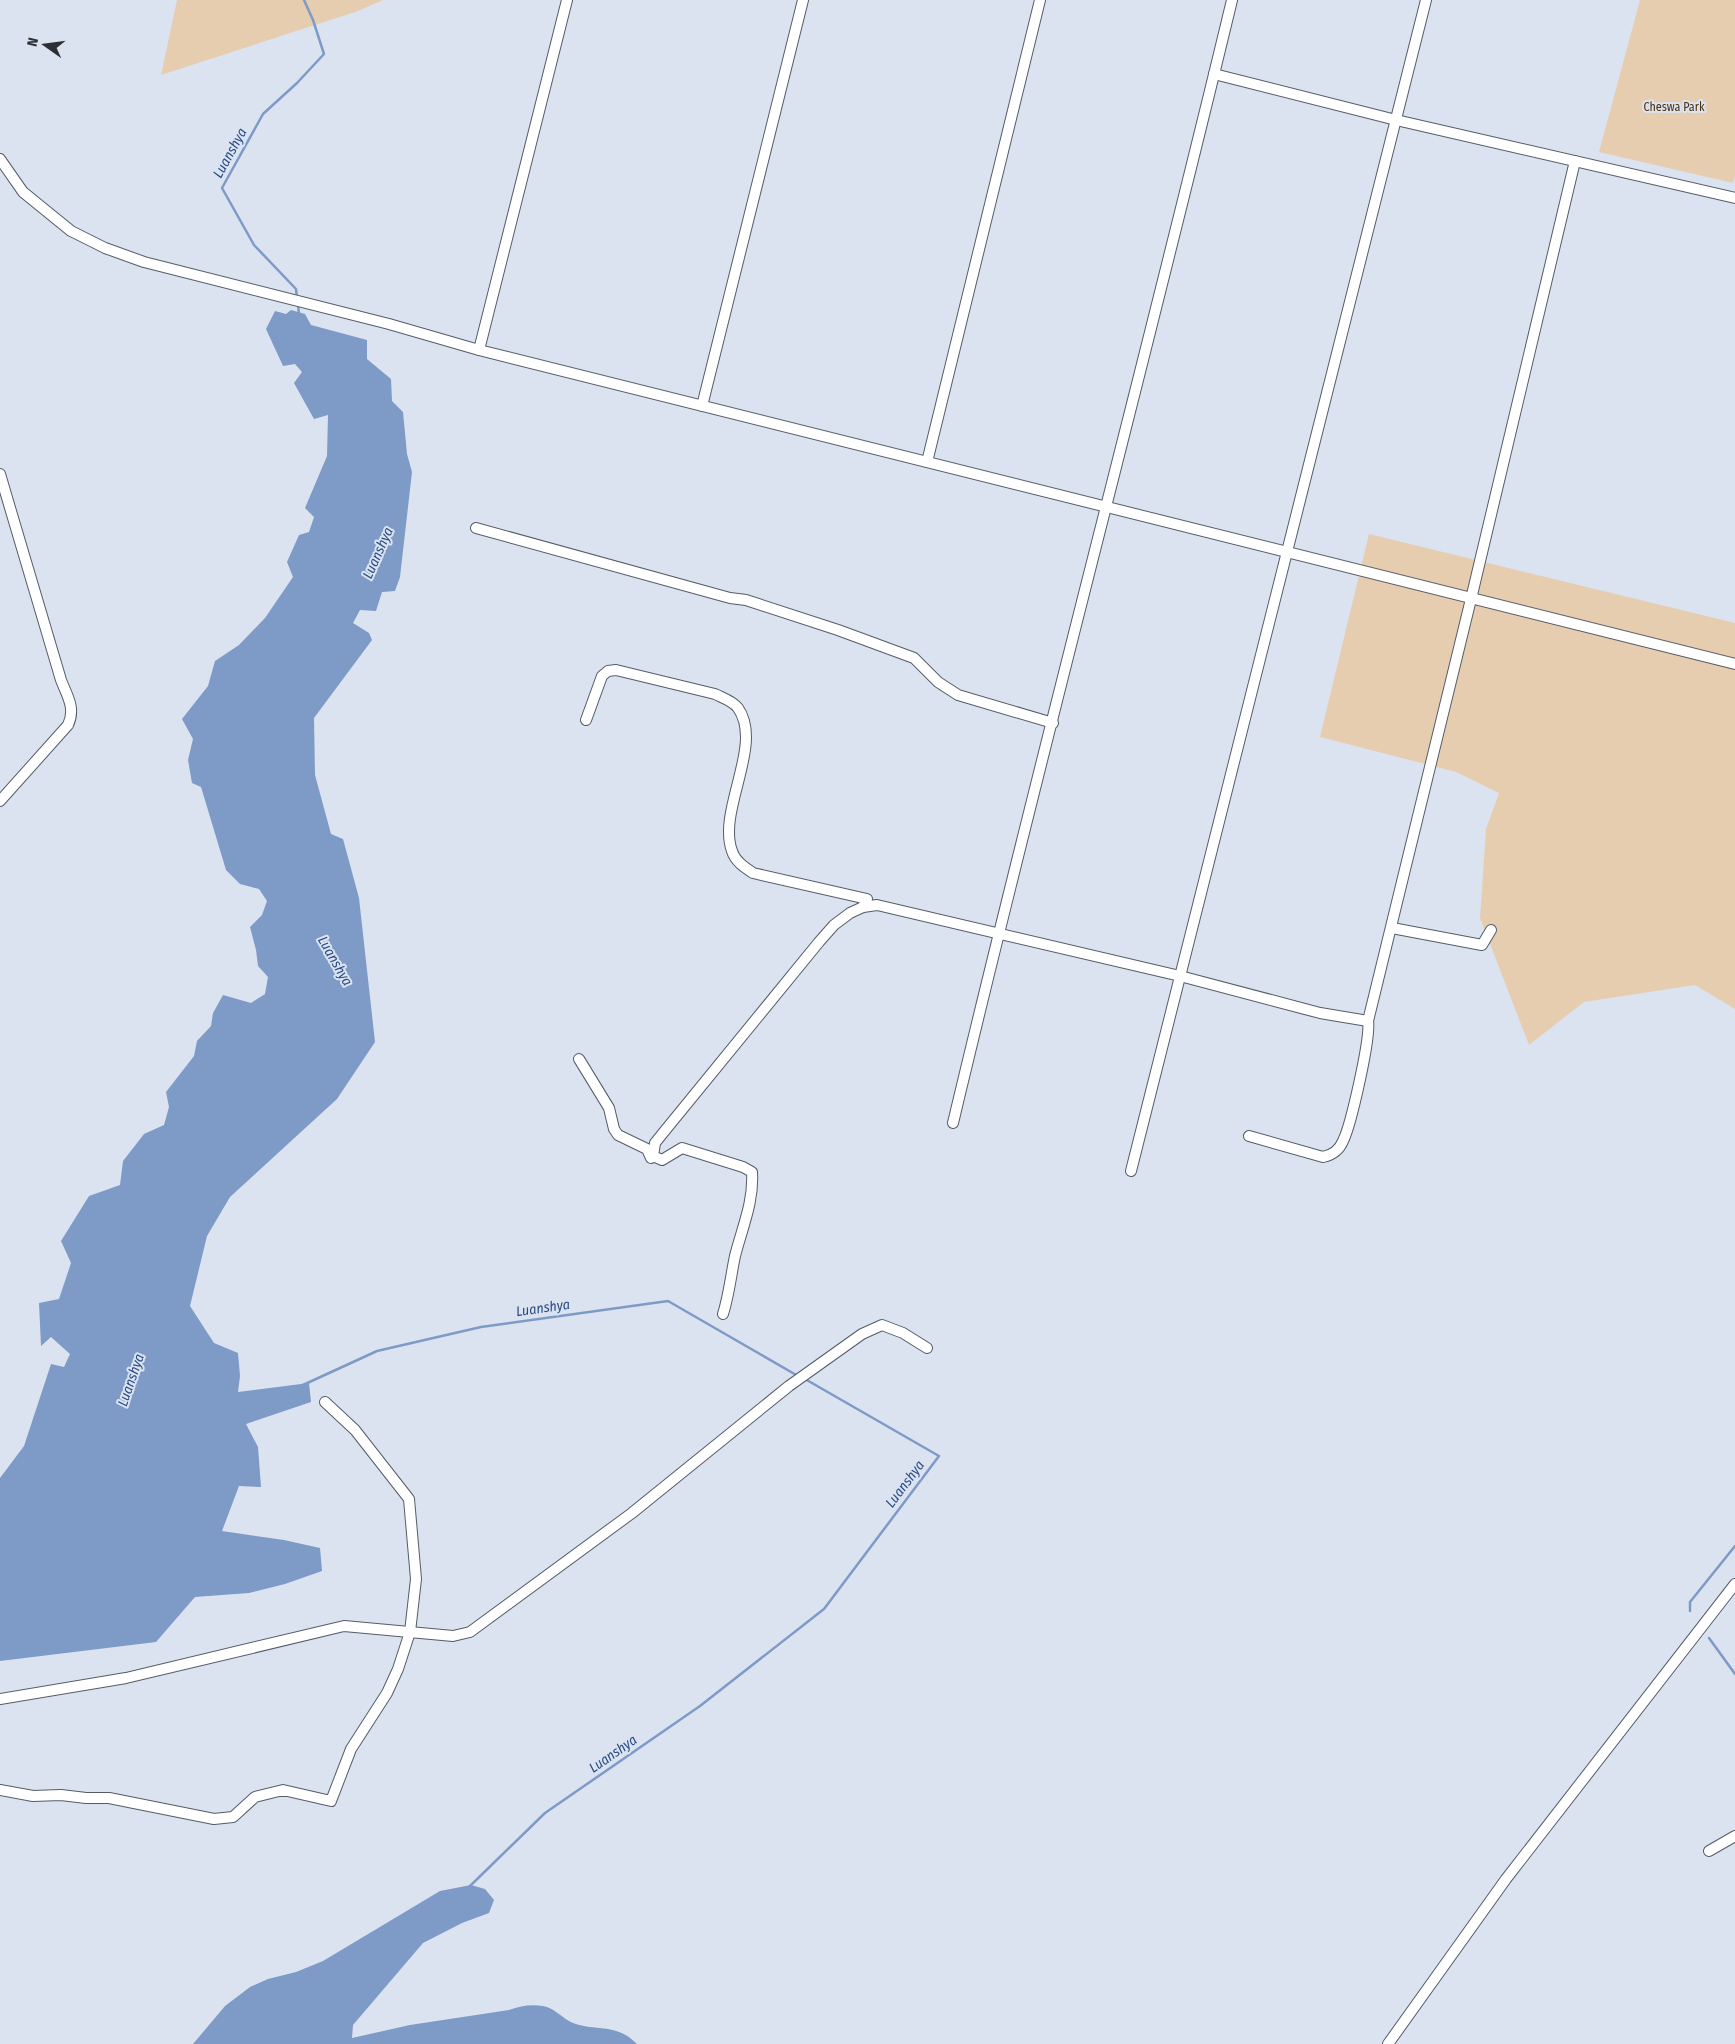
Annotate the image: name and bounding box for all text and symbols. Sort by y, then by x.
north arrow [20,20,70,70]
text: N [24,36,42,48]
park label: Cheswa Park [1644,100,1705,114]
water label: Luanshya [209,125,251,181]
water label: Luanshya [359,525,397,581]
water label: Luanshya [314,933,356,989]
water label: Luanshya [515,1296,571,1320]
water label: Luanshya [114,1352,148,1408]
water label: Luanshya [882,1457,928,1511]
water label: Luanshya [586,1731,640,1777]

